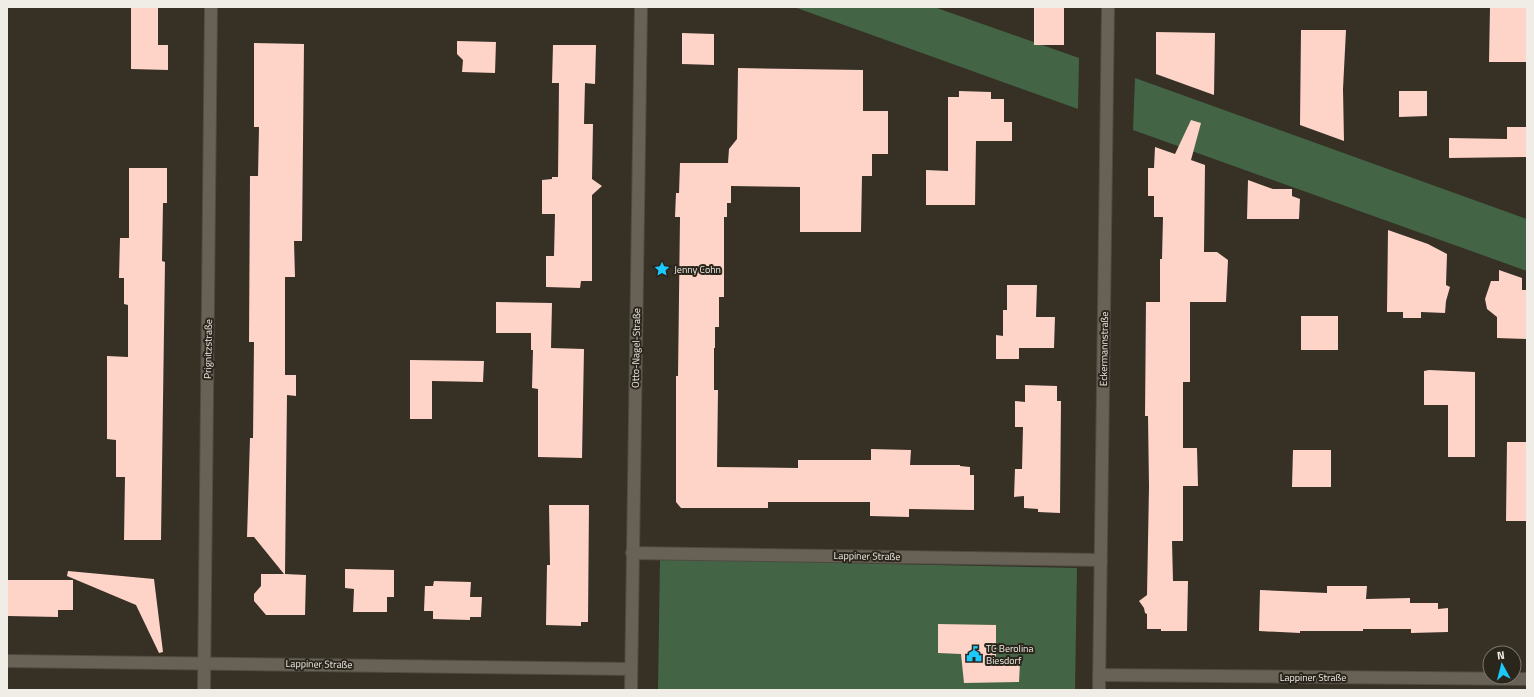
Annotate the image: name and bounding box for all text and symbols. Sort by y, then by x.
place icon: Jenny Cohn [653,260,671,278]
place label: Jenny Cohn [674,262,721,277]
street label: Otto-Nagel-Straße [628,308,644,388]
street label: Eckermannstraße [1096,312,1112,386]
street label: Prignitzstraße [200,319,216,379]
street label: Lappiner Straße [834,548,900,564]
place label: TC Berolina Biesdorf [986,641,1034,668]
public building icon: TC Berolina Biesdorf [965,645,983,663]
north arrow [1482,645,1522,685]
text: N [1496,647,1506,663]
street label: Lappiner Straße [286,656,352,672]
street label: Lappiner Straße [1280,670,1346,685]

